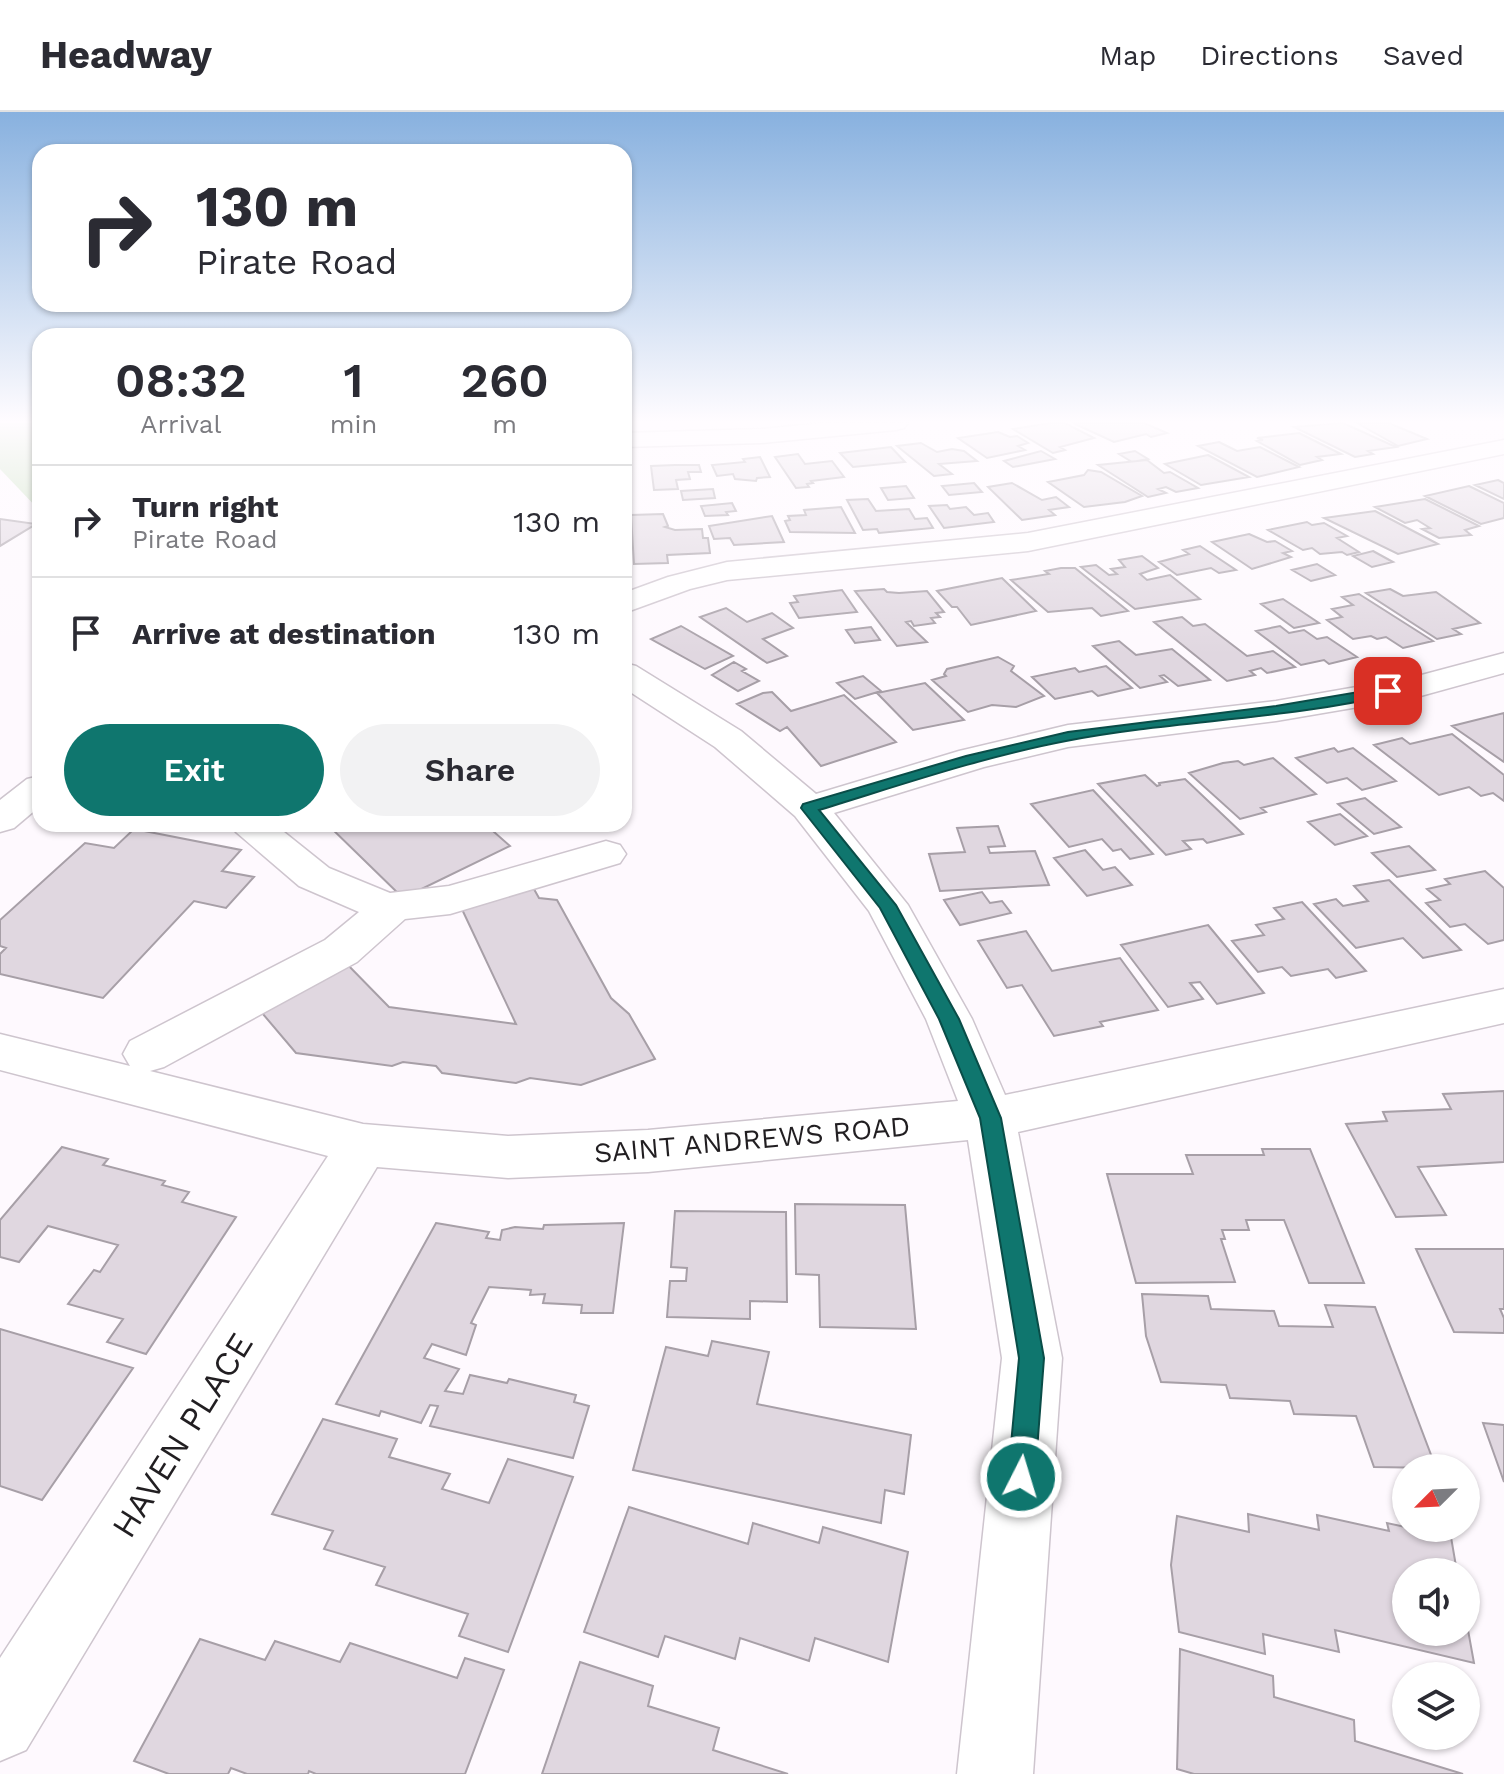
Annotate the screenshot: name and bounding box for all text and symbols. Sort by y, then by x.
text: Headway [40,33,212,77]
text: Map [1099,39,1156,72]
text: Directions [1200,39,1339,72]
text: Saved [1383,39,1464,72]
text: 130 m [196,174,358,240]
icon: right [64,176,168,280]
text: Pirate Road [196,241,397,283]
text: 08:32 [115,352,247,409]
text: 1 [344,352,364,409]
text: 260 [461,352,549,409]
text: Arrival [140,409,221,439]
text: min [330,409,377,439]
text: m [492,409,517,439]
text: Turn right [132,489,278,524]
icon: right [64,499,108,543]
text: 130 m [513,504,600,539]
text: Pirate Road [132,524,277,554]
icon: arrive [64,611,108,655]
text: Arrive at destination [132,616,436,651]
text: 130 m [513,616,600,651]
pin [1354,657,1422,725]
icon: arrive [1366,669,1410,713]
button: Exit [64,724,324,816]
button: Share [340,724,600,816]
street label: SAINT ANDREWS ROAD [593,1109,911,1170]
street label: HAVEN PLACE [103,1325,261,1545]
position arrow [979,1435,1063,1519]
north arrow [1392,1454,1480,1542]
map controls [1392,1454,1480,1750]
button: sound [1392,1558,1480,1646]
button: layers [1392,1662,1480,1750]

